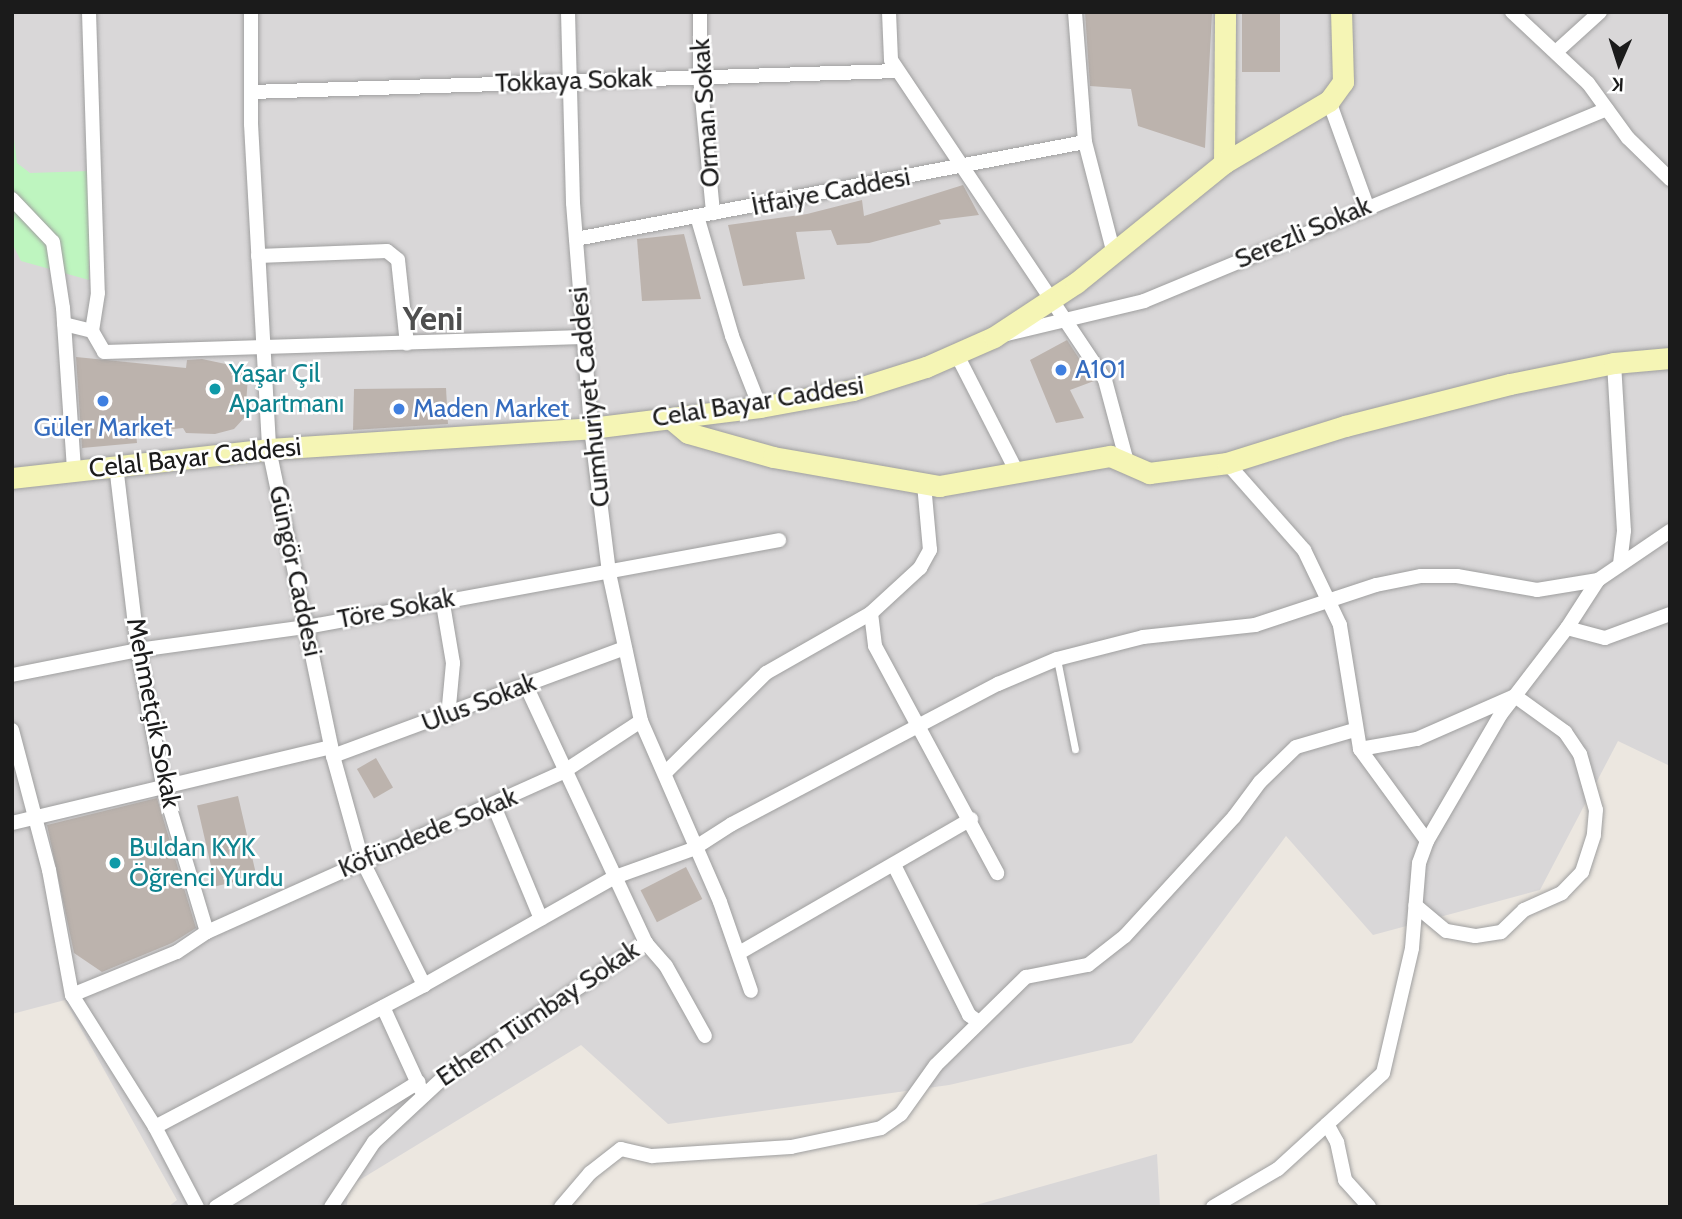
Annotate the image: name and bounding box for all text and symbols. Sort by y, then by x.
north arrow [1584,28,1654,98]
street label: Orman Sokak [685,38,727,188]
street label: Tokkaya Sokak [495,63,653,99]
text: K [1611,73,1624,96]
street label: İtfaiye Caddesi [749,161,913,223]
street label: Serezli Sokak [1230,190,1376,276]
street label: Cumhuriyet Caddesi [563,285,617,509]
district label: Yeni [403,299,463,339]
place label: A101 [1075,354,1126,386]
place label: Yaşar Çil Apartmanı [229,358,344,420]
marker: A101 [1053,362,1069,378]
street label: Celal Bayar Caddesi [650,370,866,434]
marker: Yaşar Çil Apartmanı [207,381,223,397]
marker: Güler Market [95,393,111,409]
place label: Maden Market [413,393,569,425]
marker: Maden Market [391,401,407,417]
place label: Güler Market [33,412,173,444]
street label: Celal Bayar Caddesi [87,431,303,485]
street label: Güngör Caddesi [262,483,328,659]
street label: Töre Sokak [335,582,457,636]
street label: Mehmetçik Sokak [119,615,187,811]
street label: Ulus Sokak [417,667,541,739]
street label: Köfündede Sokak [334,781,522,885]
place label: Buldan KYK Öğrenci Yurdu [129,832,283,894]
marker: Buldan KYK Öğrenci Yurdu [107,855,123,871]
street label: Ethem Tümbay Sokak [431,935,645,1093]

